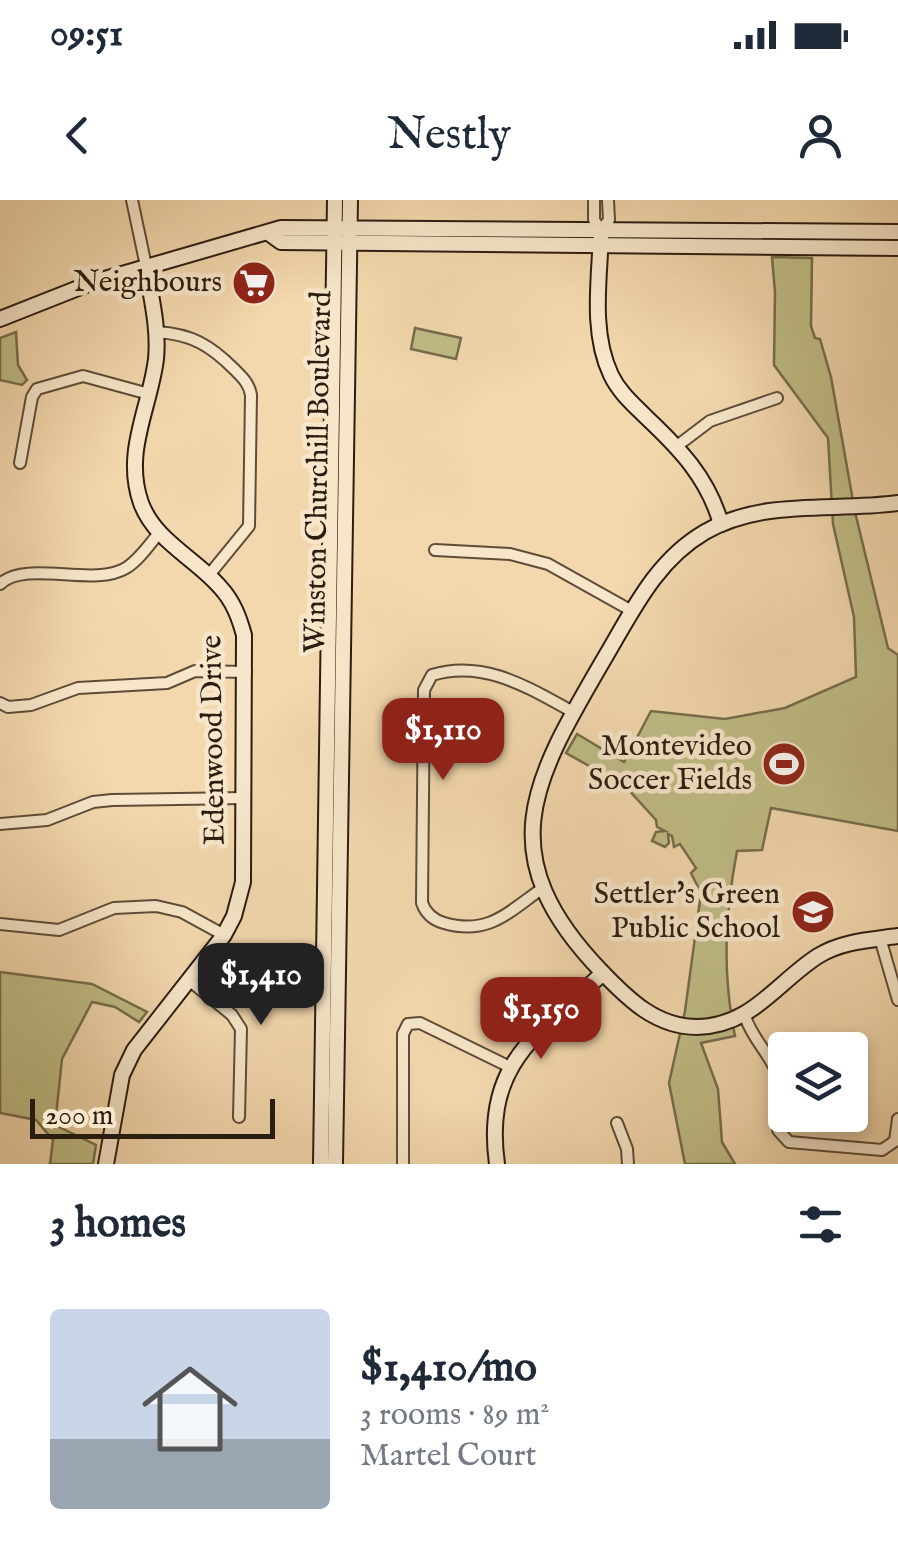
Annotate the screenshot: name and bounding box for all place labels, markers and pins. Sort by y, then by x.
supermarket icon: Neighbours [231,260,277,306]
place label: Neighbours [74,264,222,302]
pin: $1,110 [362,698,524,783]
place label: Montevideo Soccer Fields [588,728,752,800]
sports icon: Montevideo Soccer Fields [761,741,807,787]
place label: Settler's Green Public School [594,876,781,948]
school or university icon: Settler's Green Public School [790,889,836,935]
pin: $1,410 [180,943,342,1028]
pin: $1,150 [460,977,622,1062]

